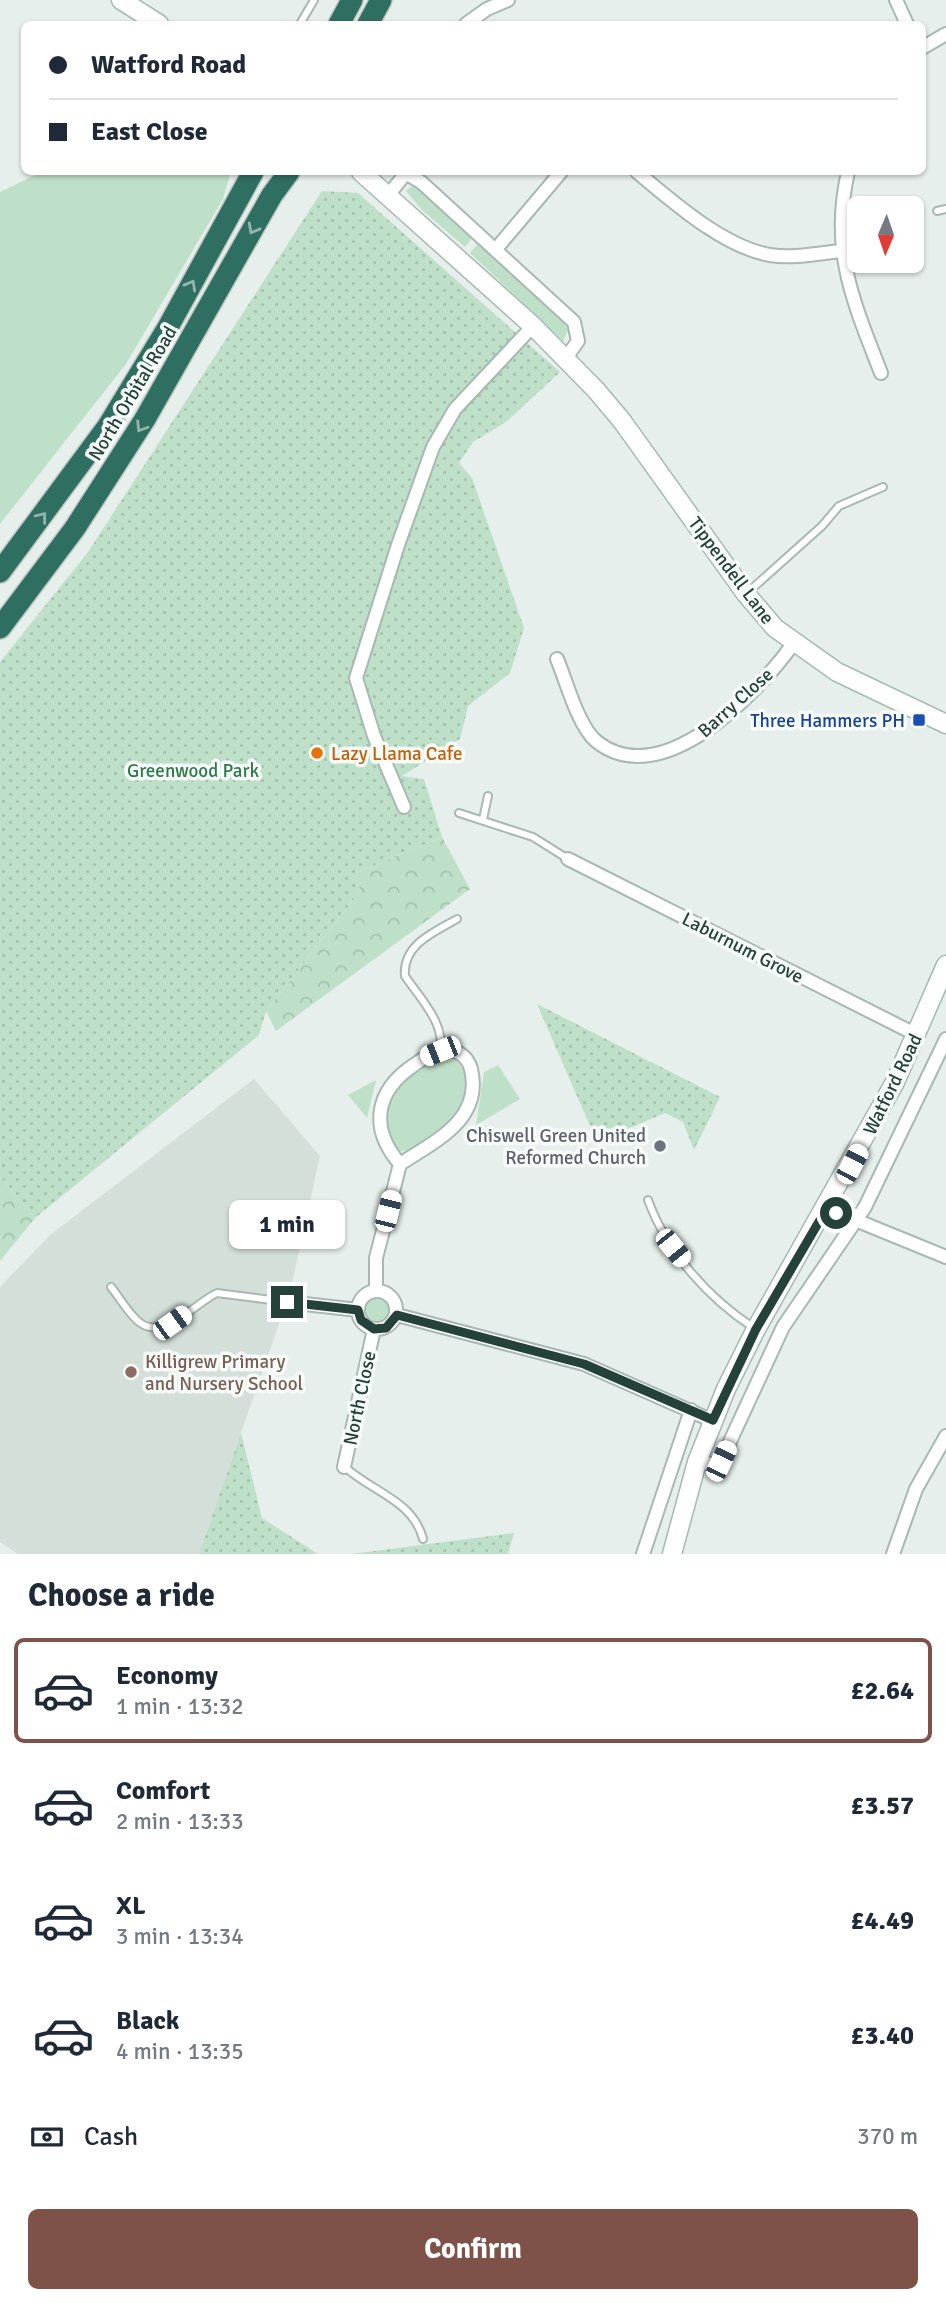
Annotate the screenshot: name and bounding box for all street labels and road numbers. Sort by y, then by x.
street label: North Orbital Road [83,322,182,465]
street label: Tippendell Lane [683,512,779,629]
street label: Barry Close [693,663,778,743]
street label: Laburnum Grove [678,907,807,989]
street label: Watford Road [858,1030,928,1139]
street label: North Close [338,1349,382,1448]

